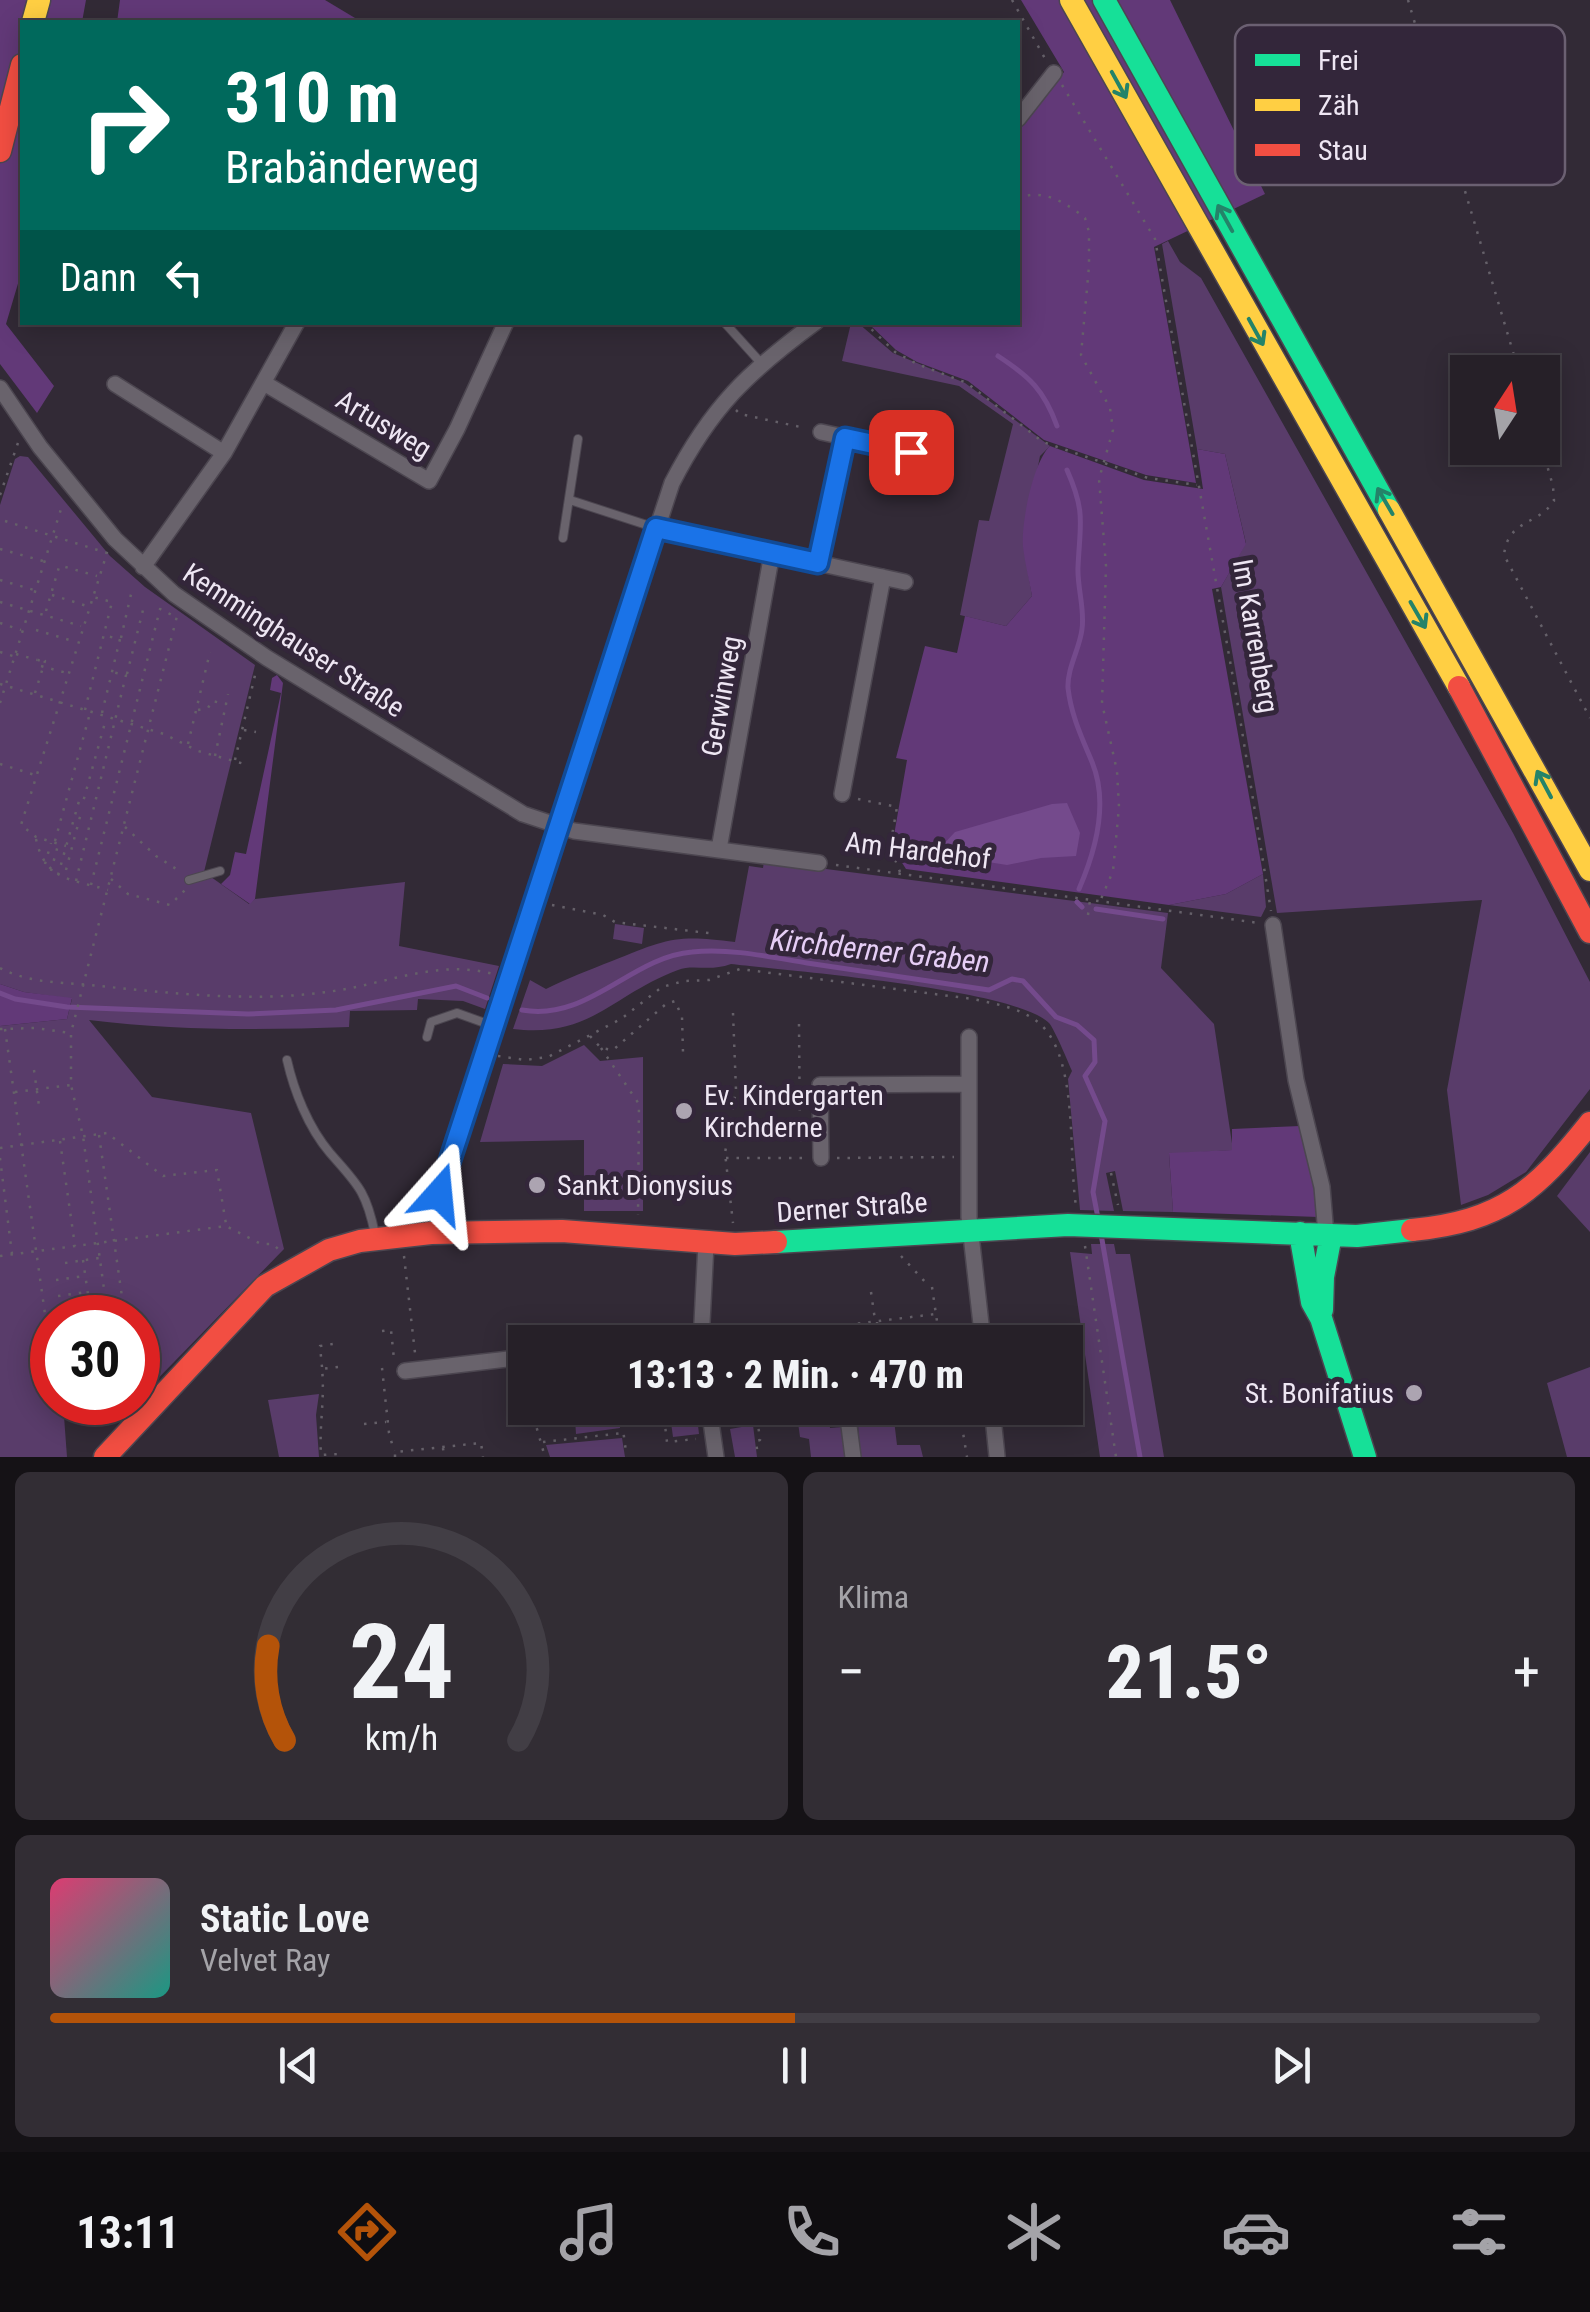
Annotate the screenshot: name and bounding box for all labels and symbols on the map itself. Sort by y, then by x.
legend [1235,25,1565,185]
text: Frei [1318,44,1359,77]
one-way arrow [1109,70,1129,100]
text: Zäh [1318,89,1360,122]
text: Stau [1318,134,1368,167]
one-way arrow [1214,204,1234,233]
one-way arrow [1247,317,1267,347]
north arrow [1450,355,1560,465]
street label: Artusweg [330,383,437,466]
pin [869,410,954,495]
one-way arrow [1374,487,1394,516]
street label: Kemminghauser Straße [177,557,411,724]
street label: Im Karrenberg [1226,557,1285,716]
one-way arrow [1408,599,1428,629]
street label: Gerwinweg [695,633,748,759]
one-way arrow [1533,770,1553,800]
street label: Am Hardehof [843,825,993,876]
water label: Kirchderner Graben [769,922,992,979]
place label: Ev. Kindergarten Kirchderne [704,1079,884,1144]
marker: Ev. Kindergarten Kirchderne [673,1100,695,1122]
position arrow [387,1142,491,1246]
place label: Sankt Dionysius [557,1169,733,1202]
marker: Sankt Dionysius [526,1174,548,1196]
street label: Derner Straße [775,1186,929,1229]
speed limit sign: 30 [30,1295,160,1425]
place label: St. Bonifatius [1245,1377,1394,1410]
marker: St. Bonifatius [1403,1382,1425,1404]

